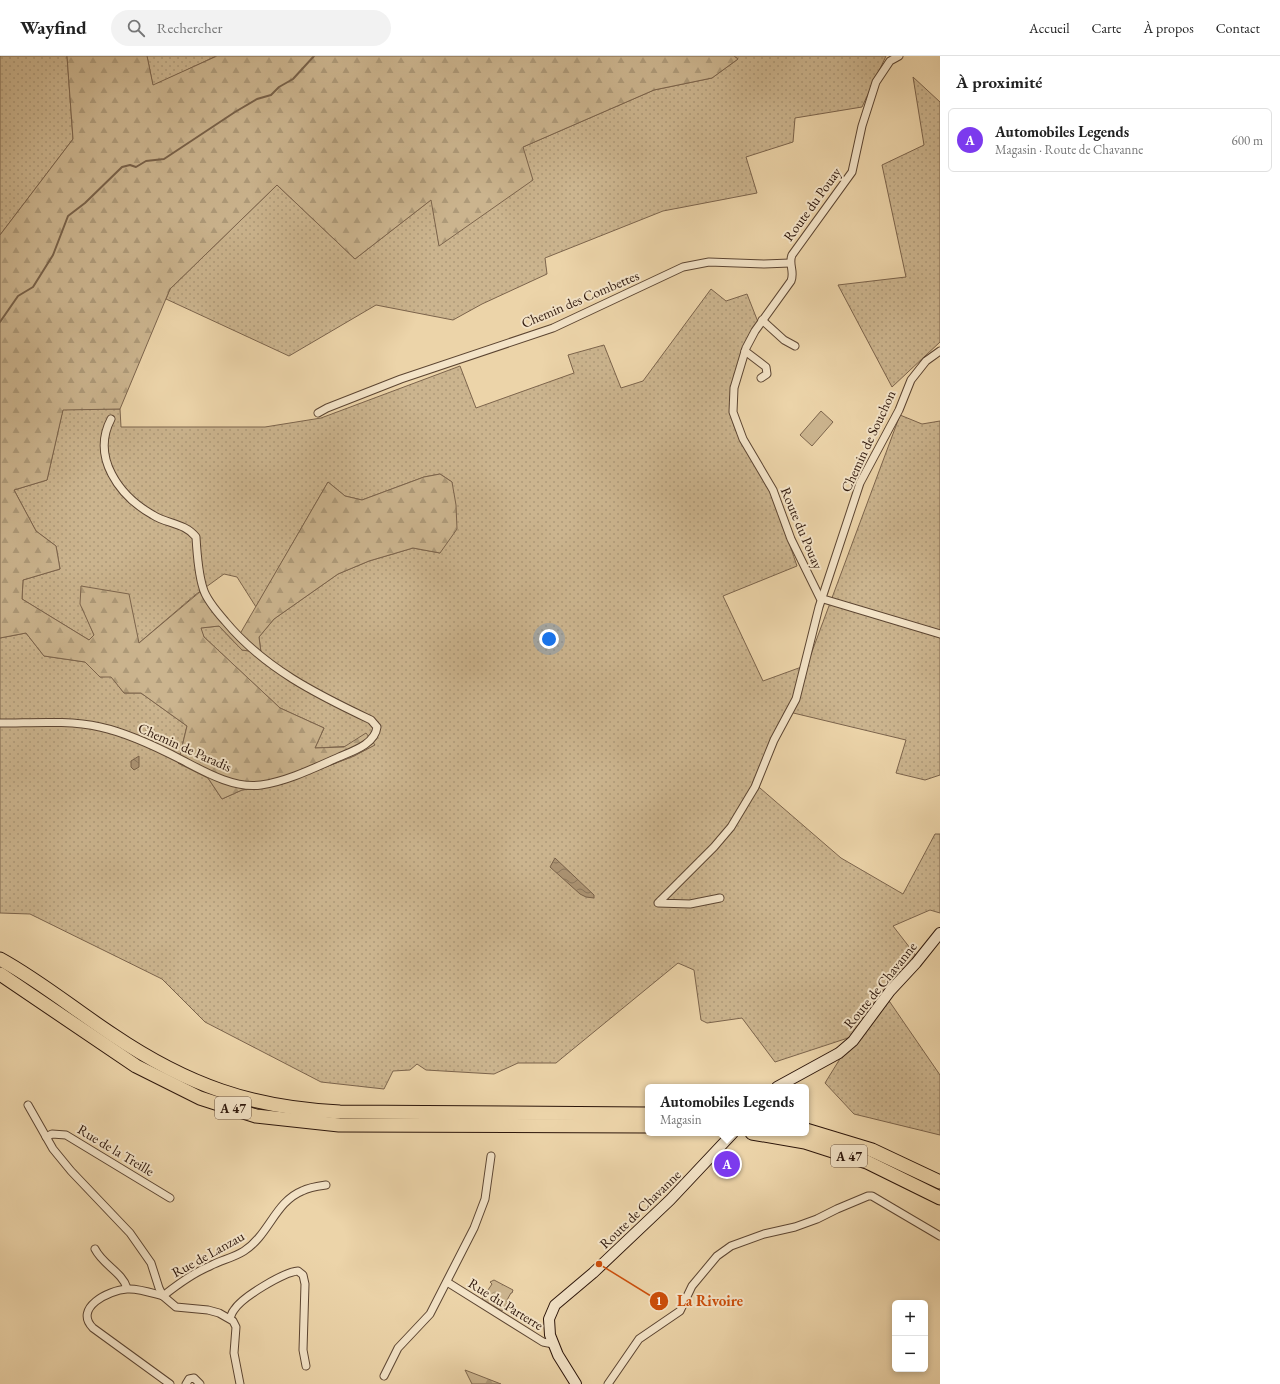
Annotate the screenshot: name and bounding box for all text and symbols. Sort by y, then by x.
search box [111,10,391,46]
text: Wayfind [20,15,87,40]
icon: search [125,17,147,39]
text: Rechercher [157,18,223,37]
text: Accueil [1029,19,1070,37]
text: Carte [1092,19,1122,37]
text: À propos [1144,19,1194,37]
text: Contact [1216,19,1260,37]
text: À proximité [956,71,1042,93]
text: Automobiles Legends [995,122,1129,141]
text: A [965,132,975,149]
text: 600 m [1232,132,1263,149]
text: Magasin · Route de Chavanne [995,141,1143,158]
street label: Route du Pouay [779,163,845,245]
street label: Chemin des Combettes [518,266,642,332]
street label: Chemin de Souchon [836,387,900,495]
street label: Route du Pouay [777,484,828,572]
your location [539,629,559,649]
street label: Chemin de Paradis [135,718,235,776]
street label: Route de Chavanne [839,938,921,1032]
popup [645,1084,809,1136]
text: Automobiles Legends [660,1092,794,1111]
road number: A 47 [215,1097,251,1119]
text: Magasin [660,1111,702,1128]
street label: Rue de la Treille [74,1120,158,1180]
road number: A 47 [831,1145,867,1167]
pin: A [714,1149,740,1179]
street label: Route de Chavanne [595,1165,685,1252]
street label: Rue de Lanzau [168,1226,248,1281]
street label: Rue du Parterre [465,1274,547,1334]
callout: La Rivoire [649,1288,751,1315]
text: La Rivoire [677,1291,743,1310]
text: 1 [656,1293,662,1309]
map controls [892,1300,928,1372]
button: + [892,1300,928,1336]
button: − [892,1336,928,1372]

